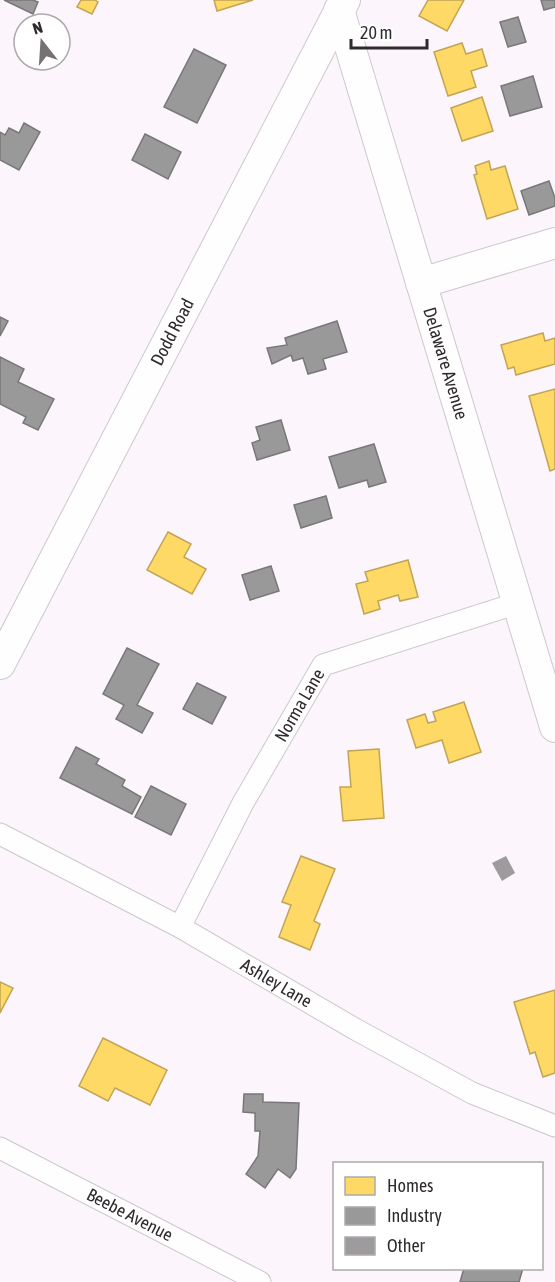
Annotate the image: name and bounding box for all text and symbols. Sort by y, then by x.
north arrow [12,12,72,72]
scale bar [351,12,428,50]
text: N [30,18,45,38]
text: 20 m [360,22,392,43]
street label: Dodd Road [146,295,198,369]
street label: Delaware Avenue [419,304,473,422]
street label: Norma Lane [270,665,328,745]
street label: Ashley Lane [237,954,316,1012]
legend [333,1162,543,1270]
text: Homes [387,1175,433,1196]
street label: Beebe Avenue [83,1184,177,1245]
text: Industry [387,1205,442,1226]
text: Other [387,1235,426,1256]

